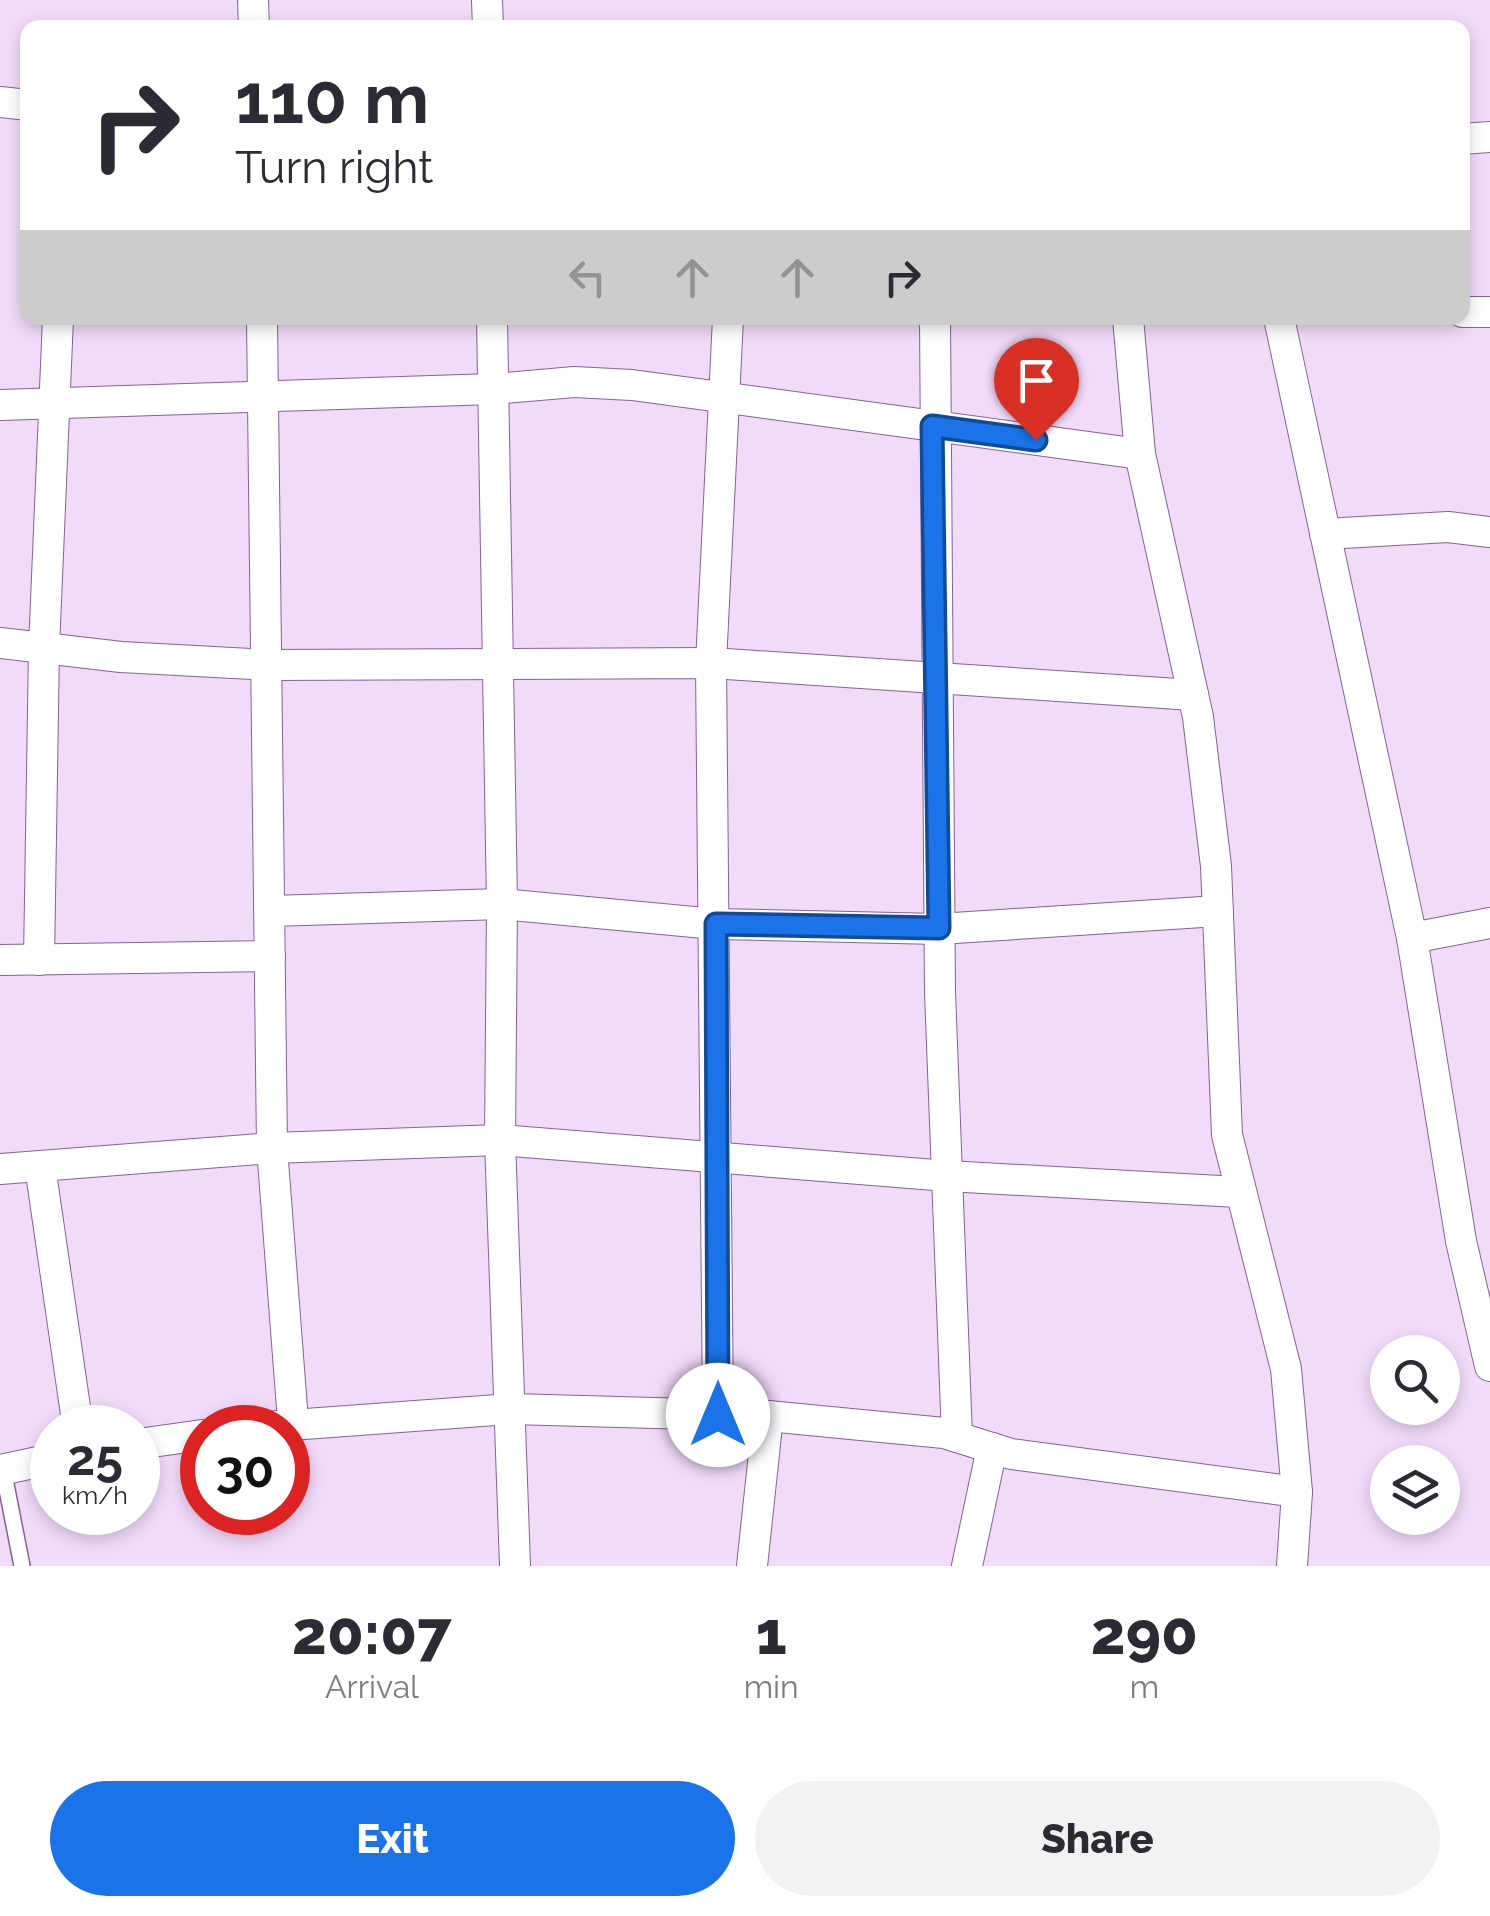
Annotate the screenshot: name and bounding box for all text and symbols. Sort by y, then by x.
text: 110 m [235,57,429,139]
icon: right [70,60,200,190]
text: Turn right [235,141,433,194]
icon: left [560,250,615,305]
icon: ahead [665,250,720,305]
icon: ahead [770,250,825,305]
icon: right [875,250,930,305]
pin [994,338,1079,441]
icon: arrive [1009,353,1064,408]
map controls [1370,1335,1460,1535]
button: search [1370,1335,1460,1425]
position arrow [666,1363,770,1467]
speed limit sign: 30 [180,1405,310,1535]
text: 25 [67,1428,123,1487]
button: layers [1370,1445,1460,1535]
text: km/h [62,1480,128,1510]
text: 20:07 [292,1598,452,1668]
text: 1 [756,1598,787,1668]
text: 290 [1091,1598,1198,1668]
text: Arrival [325,1668,419,1705]
text: min [744,1668,799,1705]
text: m [1130,1668,1159,1705]
button: Exit [50,1781,735,1896]
button: Share [755,1781,1440,1896]

